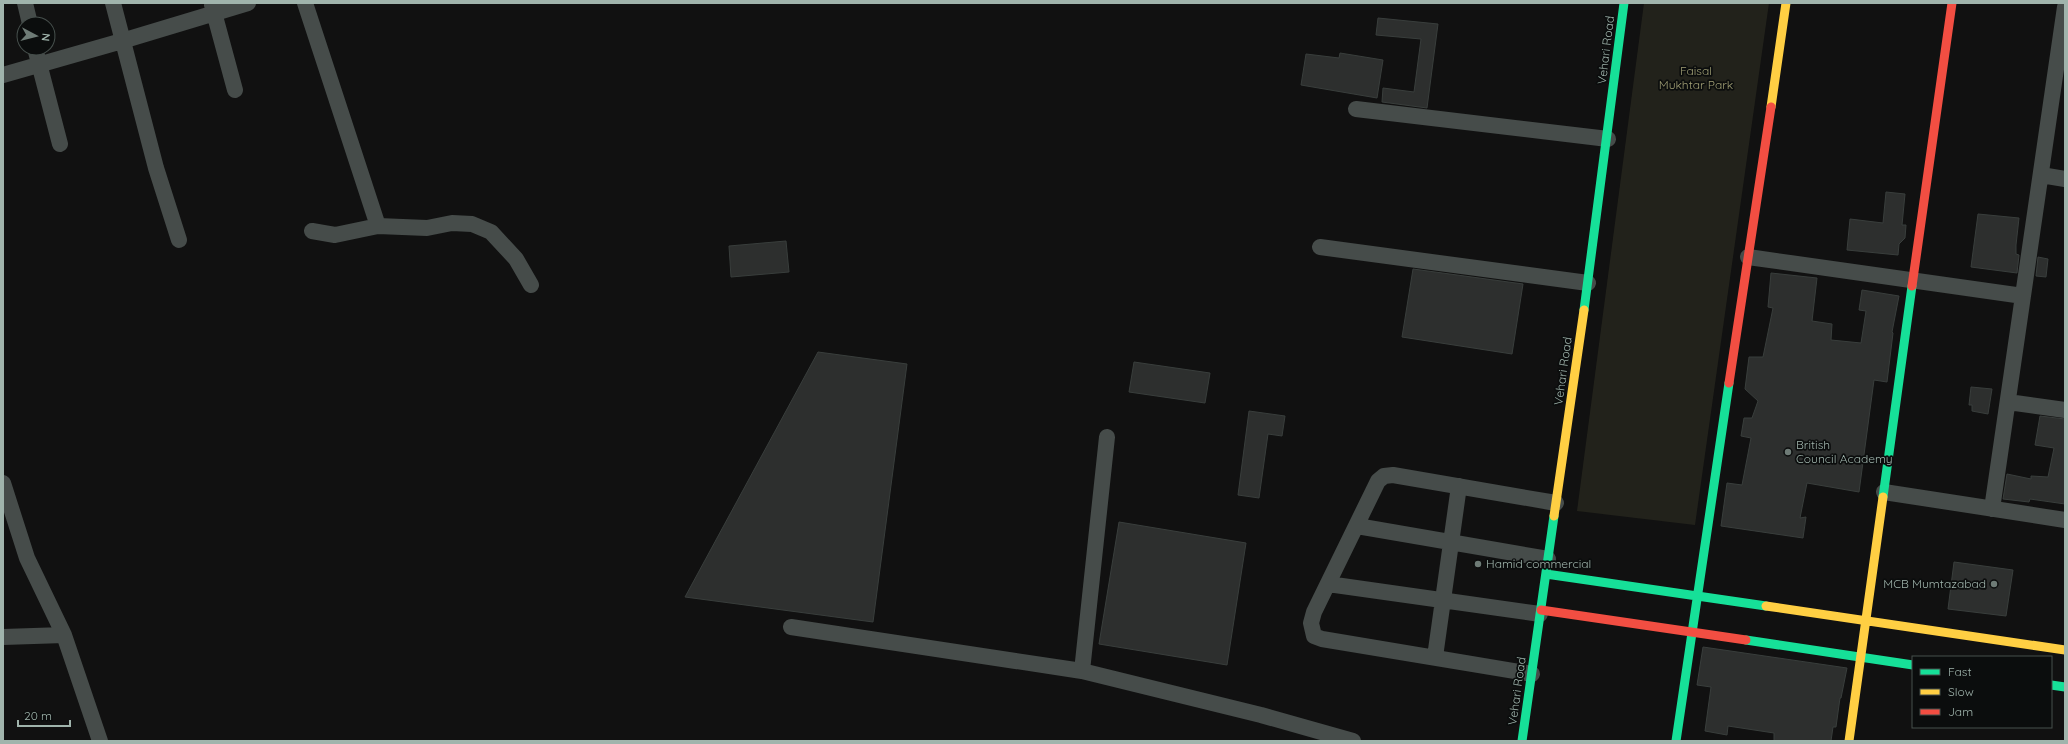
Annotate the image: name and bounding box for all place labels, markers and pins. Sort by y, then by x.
place label: British Council Academy [1796,437,1893,466]
marker: British Council Academy [1783,447,1793,457]
place label: Hamid commercial [1486,556,1591,571]
marker: Hamid commercial [1473,559,1483,569]
place label: MCB Mumtazabad [1883,576,1986,591]
marker: MCB Mumtazabad [1989,579,1999,589]

